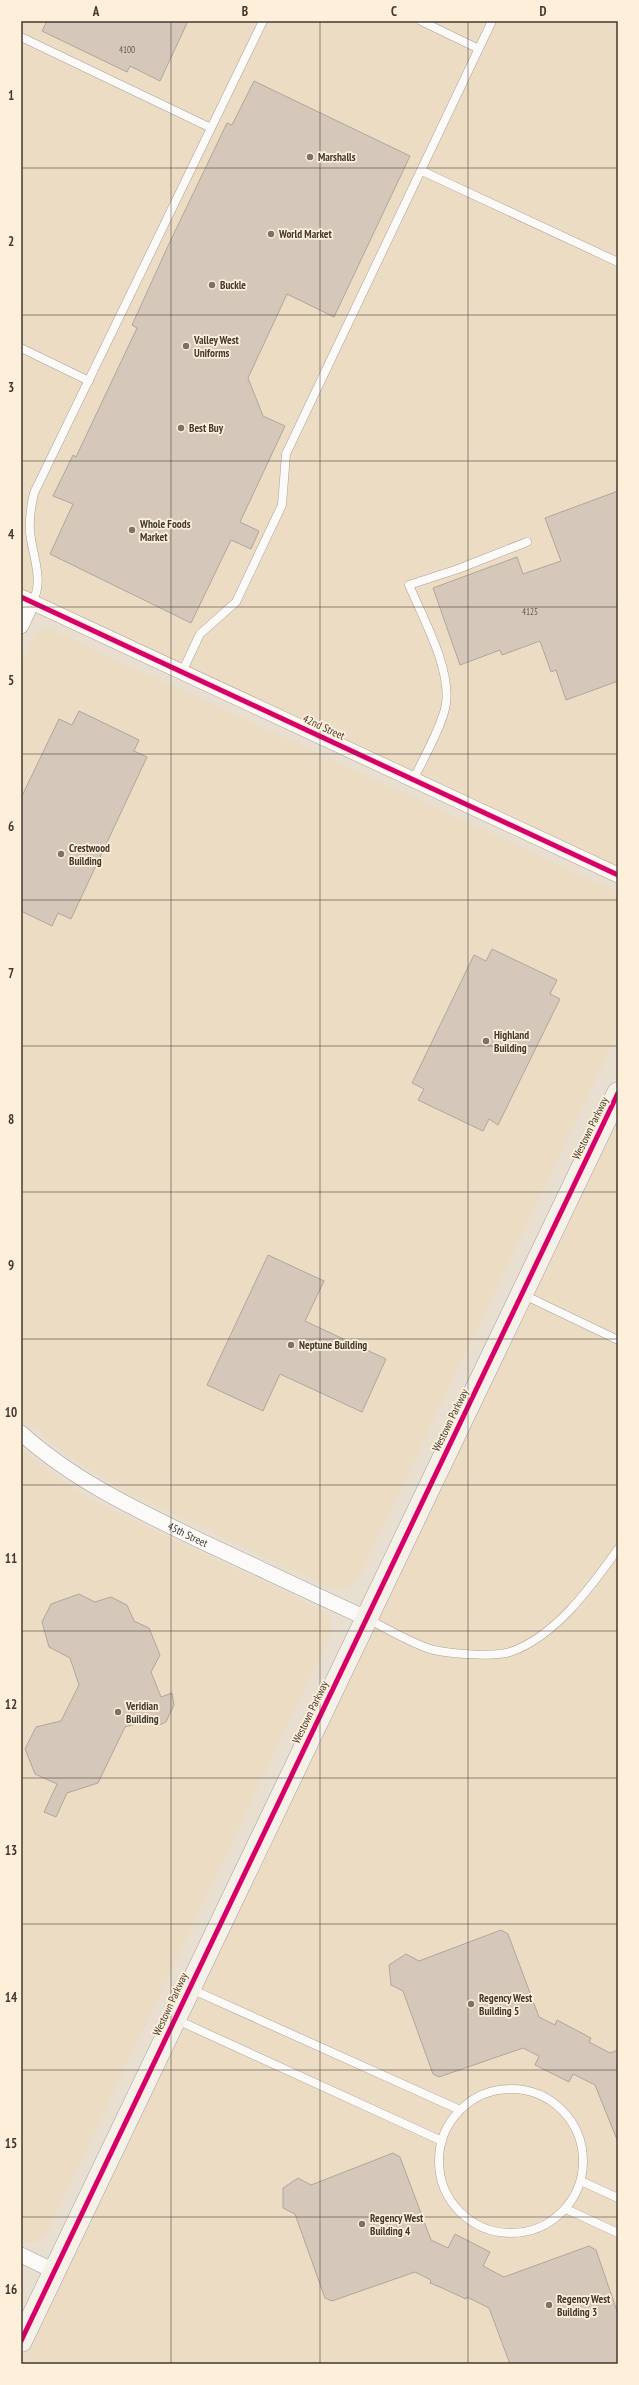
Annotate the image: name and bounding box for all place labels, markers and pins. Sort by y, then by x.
place label: Marshalls [318,150,356,164]
marker: Marshalls [305,152,315,162]
place label: World Market [278,227,333,241]
marker: World Market [266,229,276,239]
place label: Buckle [220,278,246,292]
marker: Buckle [207,280,217,290]
place label: Valley West Uniforms [193,333,240,360]
marker: Valley West Uniforms [181,341,191,351]
place label: Best Buy [189,421,224,435]
marker: Best Buy [176,423,186,433]
place label: Whole Foods Market [139,517,191,544]
marker: Whole Foods Market [127,525,137,535]
place label: Crestwood Building [69,841,110,868]
marker: Crestwood Building [56,849,66,859]
place label: Highland Building [494,1028,529,1055]
marker: Highland Building [481,1036,491,1046]
place label: Neptune Building [299,1338,367,1352]
marker: Neptune Building [286,1340,296,1350]
place label: Veridian Building [125,1699,159,1726]
marker: Veridian Building [113,1707,123,1717]
place label: Regency West Building 5 [479,1991,533,2018]
marker: Regency West Building 5 [466,1999,476,2009]
place label: Regency West Building 4 [370,2211,424,2238]
marker: Regency West Building 4 [357,2219,367,2229]
place label: Regency West Building 3 [557,2292,611,2319]
marker: Regency West Building 3 [544,2300,554,2310]

